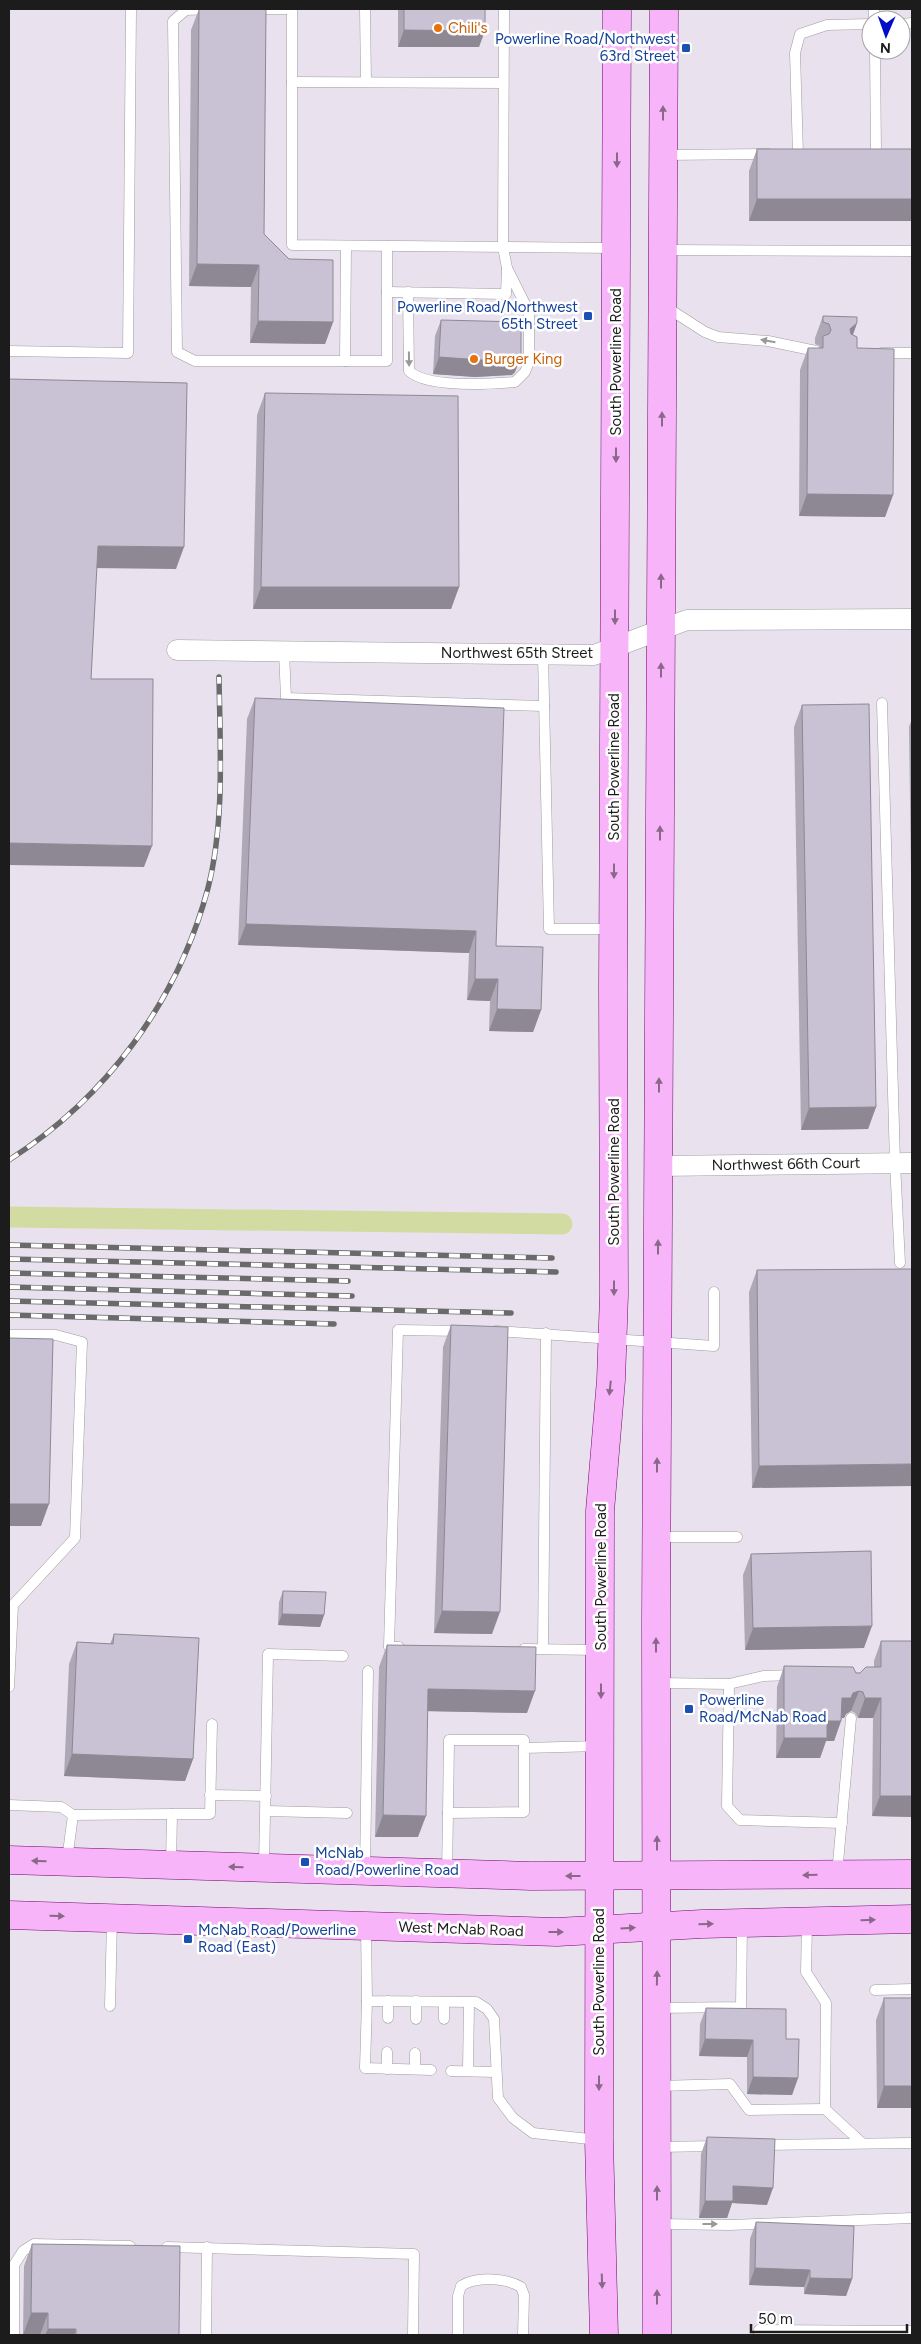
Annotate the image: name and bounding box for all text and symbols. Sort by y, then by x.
north arrow [861,10,911,60]
place label: Chili's [448,19,487,37]
marker: Chili's [432,22,444,34]
place label: Powerline Road/Northwest 63rd Street [495,30,676,65]
text: N [880,39,891,56]
marker: Powerline Road/Northwest 63rd Street [680,42,692,54]
one-way arrow [659,105,667,121]
one-way arrow [613,152,621,168]
street label: South Powerline Road [607,288,625,436]
place label: Powerline Road/Northwest 65th Street [397,298,578,333]
marker: Powerline Road/Northwest 65th Street [582,310,594,322]
one-way arrow [759,337,775,345]
place label: Burger King [484,350,562,368]
one-way arrow [405,351,413,367]
marker: Burger King [468,353,480,365]
one-way arrow [658,410,666,426]
one-way arrow [612,447,620,463]
one-way arrow [657,573,665,589]
one-way arrow [611,609,619,625]
street label: Northwest 65th Street [441,644,593,662]
one-way arrow [657,662,665,678]
street label: South Powerline Road [605,693,623,841]
one-way arrow [657,824,665,840]
one-way arrow [610,863,618,879]
one-way arrow [655,1077,663,1093]
street label: South Powerline Road [605,1098,623,1246]
street label: Northwest 66th Court [711,1154,861,1174]
one-way arrow [654,1239,662,1255]
one-way arrow [610,1280,618,1296]
one-way arrow [606,1380,614,1396]
one-way arrow [653,1457,661,1473]
street label: South Powerline Road [592,1503,610,1651]
one-way arrow [652,1637,660,1653]
one-way arrow [597,1683,605,1699]
place label: Powerline Road/McNab Road [699,1691,826,1726]
marker: Powerline Road/McNab Road [683,1703,695,1715]
one-way arrow [653,1834,661,1850]
place label: McNab Road/Powerline Road [315,1844,459,1879]
marker: McNab Road/Powerline Road [299,1856,311,1868]
one-way arrow [30,1857,46,1865]
one-way arrow [228,1863,244,1871]
one-way arrow [802,1871,818,1879]
one-way arrow [565,1872,581,1880]
street label: South Powerline Road [590,1908,608,2056]
one-way arrow [50,1913,66,1921]
one-way arrow [861,1916,877,1924]
street label: West McNab Road [398,1918,524,1940]
one-way arrow [698,1920,714,1928]
place label: McNab Road/Powerline Road (East) [198,1921,356,1956]
one-way arrow [621,1924,637,1932]
one-way arrow [549,1928,565,1936]
marker: McNab Road/Powerline Road (East) [182,1933,194,1945]
one-way arrow [653,1970,661,1986]
one-way arrow [595,2076,603,2092]
one-way arrow [653,2185,661,2201]
one-way arrow [702,2220,718,2228]
one-way arrow [598,2273,606,2289]
one-way arrow [653,2289,661,2305]
scale bar [751,2302,907,2334]
text: 50 m [758,2310,793,2328]

